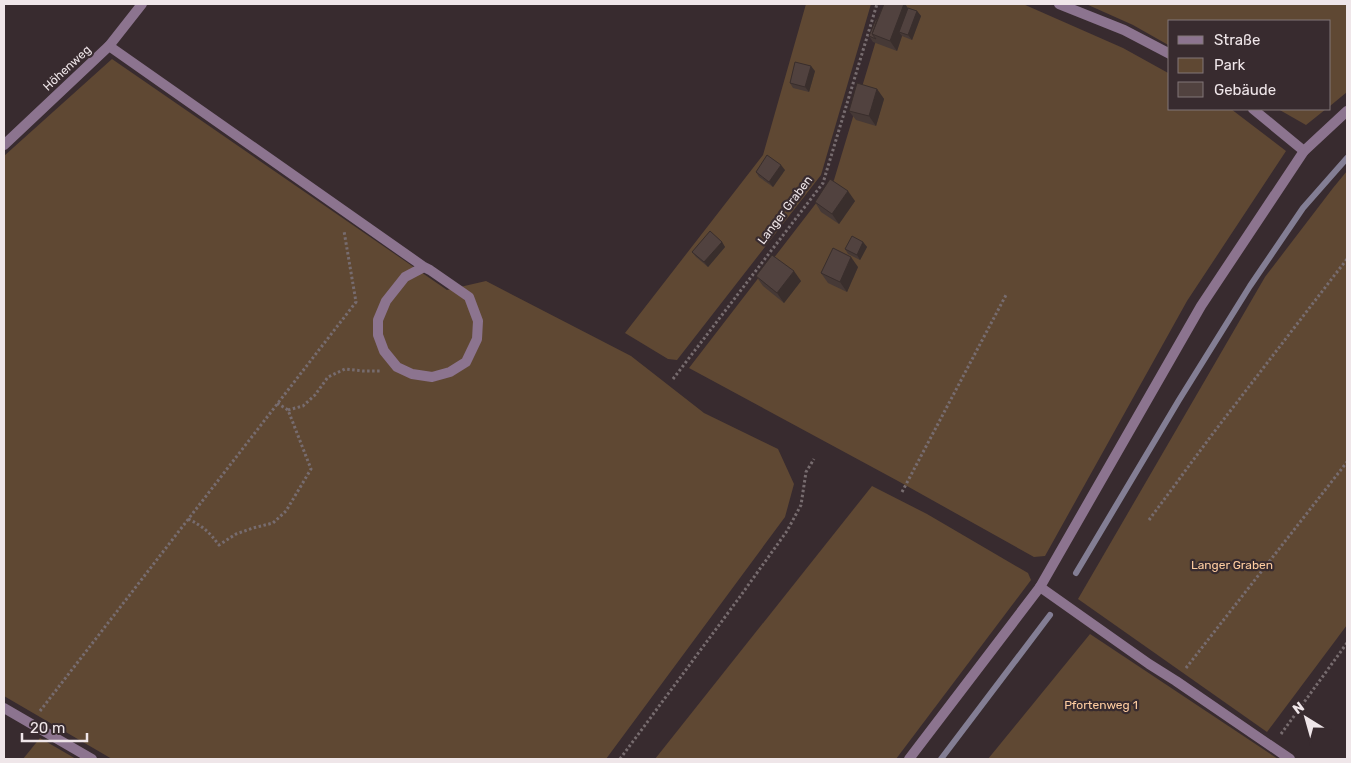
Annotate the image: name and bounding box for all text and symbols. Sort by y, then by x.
legend [1168,20,1331,110]
text: Straße [1214,31,1260,49]
street label: Höhenweg [40,42,94,94]
text: Park [1214,56,1245,74]
text: Gebäude [1214,81,1276,99]
street label: Langer Graben [755,173,815,247]
park label: Langer Graben [1191,558,1273,572]
north arrow [1281,693,1331,743]
park label: Pfortenweg 1 [1064,698,1138,712]
text: N [1289,698,1308,718]
scale bar [22,710,88,742]
text: 20 m [30,719,65,737]

